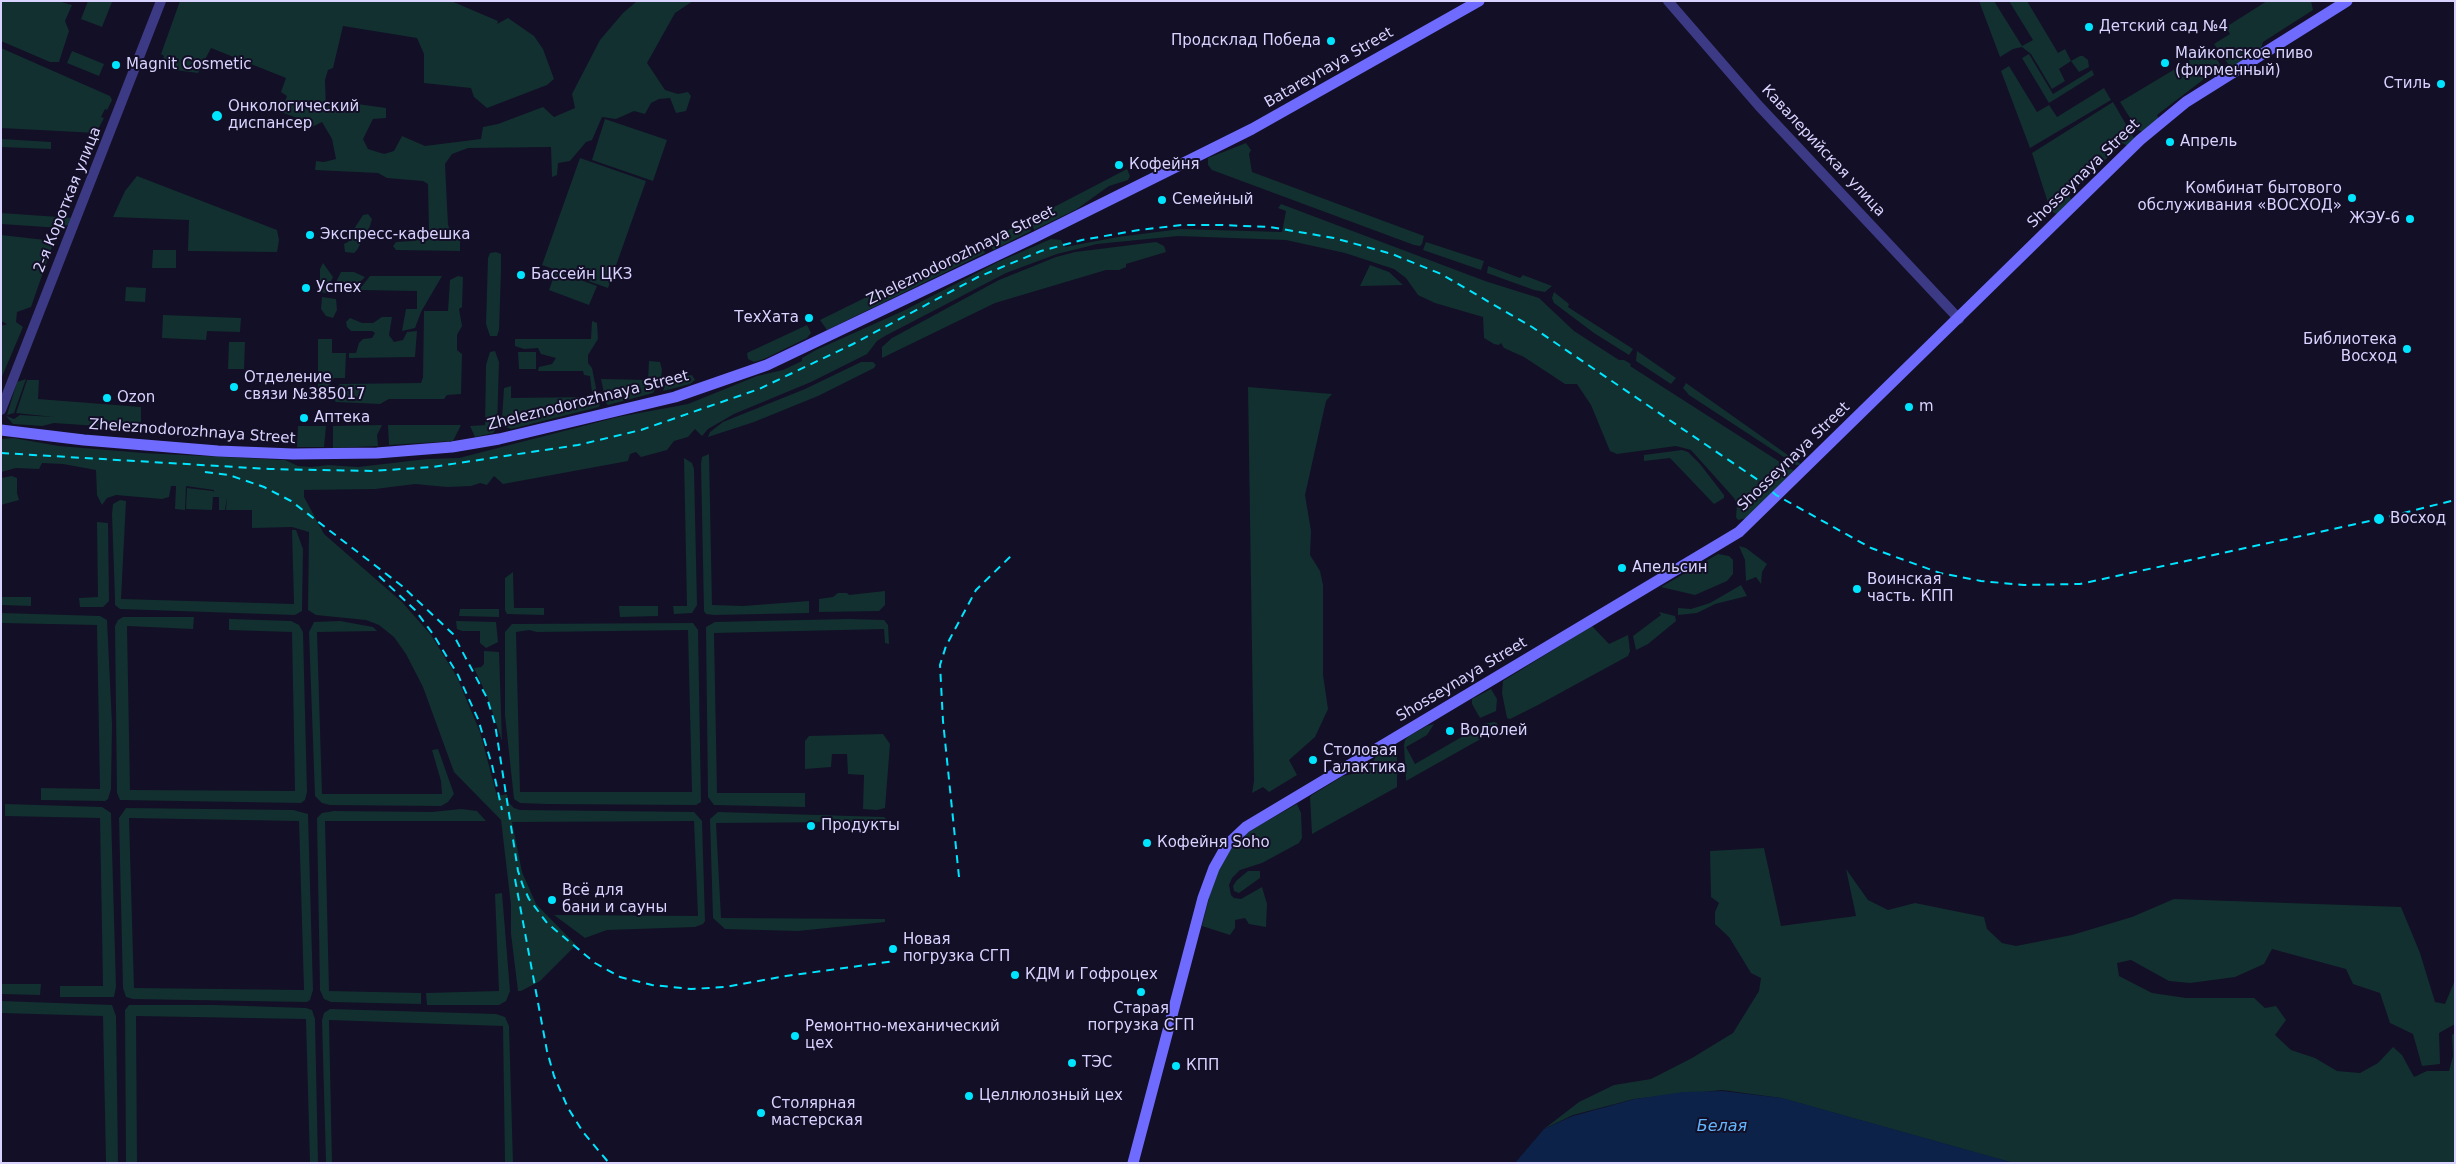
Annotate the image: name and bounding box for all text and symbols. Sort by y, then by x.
place label: Детский сад №4 [2099,18,2228,36]
marker: Детский сад №4 [2083,21,2095,33]
street label: Batareynaya Street [1261,24,1397,112]
place label: Продсклад Победа [1171,32,1321,50]
marker: Продсклад Победа [1325,35,1337,47]
place label: Майкопское пиво (фирменный) [2175,45,2313,80]
place label: Magnit Cosmetic [126,56,252,74]
marker: Майкопское пиво (фирменный) [2159,57,2171,69]
marker: Magnit Cosmetic [110,59,122,71]
place label: Стиль [2384,75,2431,93]
marker: Стиль [2435,78,2447,90]
street label: Кавалерийская улица [1757,81,1889,221]
place label: Онкологический диспансер [228,98,359,133]
marker: Онкологический диспансер [210,109,224,123]
street label: Shosseynaya Street [2024,116,2144,232]
street label: 2-я Короткая улица [30,124,106,276]
place label: Апрель [2180,133,2237,151]
marker: Апрель [2164,136,2176,148]
place label: Кофейня [1129,156,1199,174]
marker: Кофейня [1113,159,1125,171]
place label: Комбинат бытового обслуживания «ВОСХОД» [2137,180,2342,215]
place label: Семейный [1172,191,1253,209]
marker: Комбинат бытового обслуживания «ВОСХОД» [2346,192,2358,204]
marker: Семейный [1156,194,1168,206]
street label: Zheleznodorozhnaya Street [864,203,1058,309]
place label: ЖЭУ-6 [2349,210,2400,228]
marker: ЖЭУ-6 [2404,213,2416,225]
place label: Экспресс-кафешка [320,226,471,244]
marker: Экспресс-кафешка [304,229,316,241]
place label: Бассейн ЦКЗ [531,266,632,284]
marker: Бассейн ЦКЗ [515,269,527,281]
place label: Успех [316,279,361,297]
marker: Успех [300,282,312,294]
place label: ТехХата [734,309,799,327]
marker: ТехХата [803,312,815,324]
place label: Библиотека Восход [2303,331,2397,366]
marker: Библиотека Восход [2401,343,2413,355]
street label: Zheleznodorozhnaya Street [485,367,691,435]
place label: Отделение связи №385017 [244,369,365,404]
marker: Отделение связи №385017 [228,381,240,393]
place label: Ozon [117,389,155,407]
marker: Ozon [101,392,113,404]
place label: m [1919,398,1934,416]
street label: Shosseynaya Street [1734,399,1854,515]
marker: m [1903,401,1915,413]
place label: Аптека [314,409,370,427]
marker: Аптека [298,412,310,424]
street label: Zheleznodorozhnaya Street [88,416,296,448]
place label: Восход [2390,510,2446,528]
marker: Восход [2372,512,2386,526]
place label: Апельсин [1632,559,1708,577]
marker: Апельсин [1616,562,1628,574]
place label: Воинская часть. КПП [1867,571,1954,606]
marker: Воинская часть. КПП [1851,583,1863,595]
street label: Shosseynaya Street [1393,634,1531,726]
place label: Водолей [1460,722,1528,740]
marker: Водолей [1444,725,1456,737]
place label: Столовая Галактика [1323,742,1406,777]
marker: Столовая Галактика [1307,754,1319,766]
place label: Продукты [821,817,900,835]
marker: Продукты [805,820,817,832]
place label: Кофейня Soho [1157,834,1270,852]
marker: Кофейня Soho [1141,837,1153,849]
place label: Всё для бани и сауны [562,882,667,917]
marker: Всё для бани и сауны [546,894,558,906]
place label: Новая погрузка СГП [903,931,1010,966]
marker: Новая погрузка СГП [887,943,899,955]
place label: КДМ и Гофроцех [1025,966,1158,984]
marker: КДМ и Гофроцех [1009,969,1021,981]
marker: Старая погрузка СГП [1135,986,1147,998]
place label: Старая погрузка СГП [1087,1000,1195,1035]
place label: Ремонтно-механический цех [805,1018,1000,1053]
marker: Ремонтно-механический цех [789,1030,801,1042]
place label: ТЭС [1082,1054,1112,1072]
marker: ТЭС [1066,1057,1078,1069]
place label: КПП [1186,1057,1219,1075]
marker: КПП [1170,1060,1182,1072]
place label: Целлюлозный цех [979,1087,1123,1105]
marker: Целлюлозный цех [963,1090,975,1102]
place label: Столярная мастерская [771,1095,863,1130]
marker: Столярная мастерская [755,1107,767,1119]
water label: Белая [1697,1117,1747,1137]

